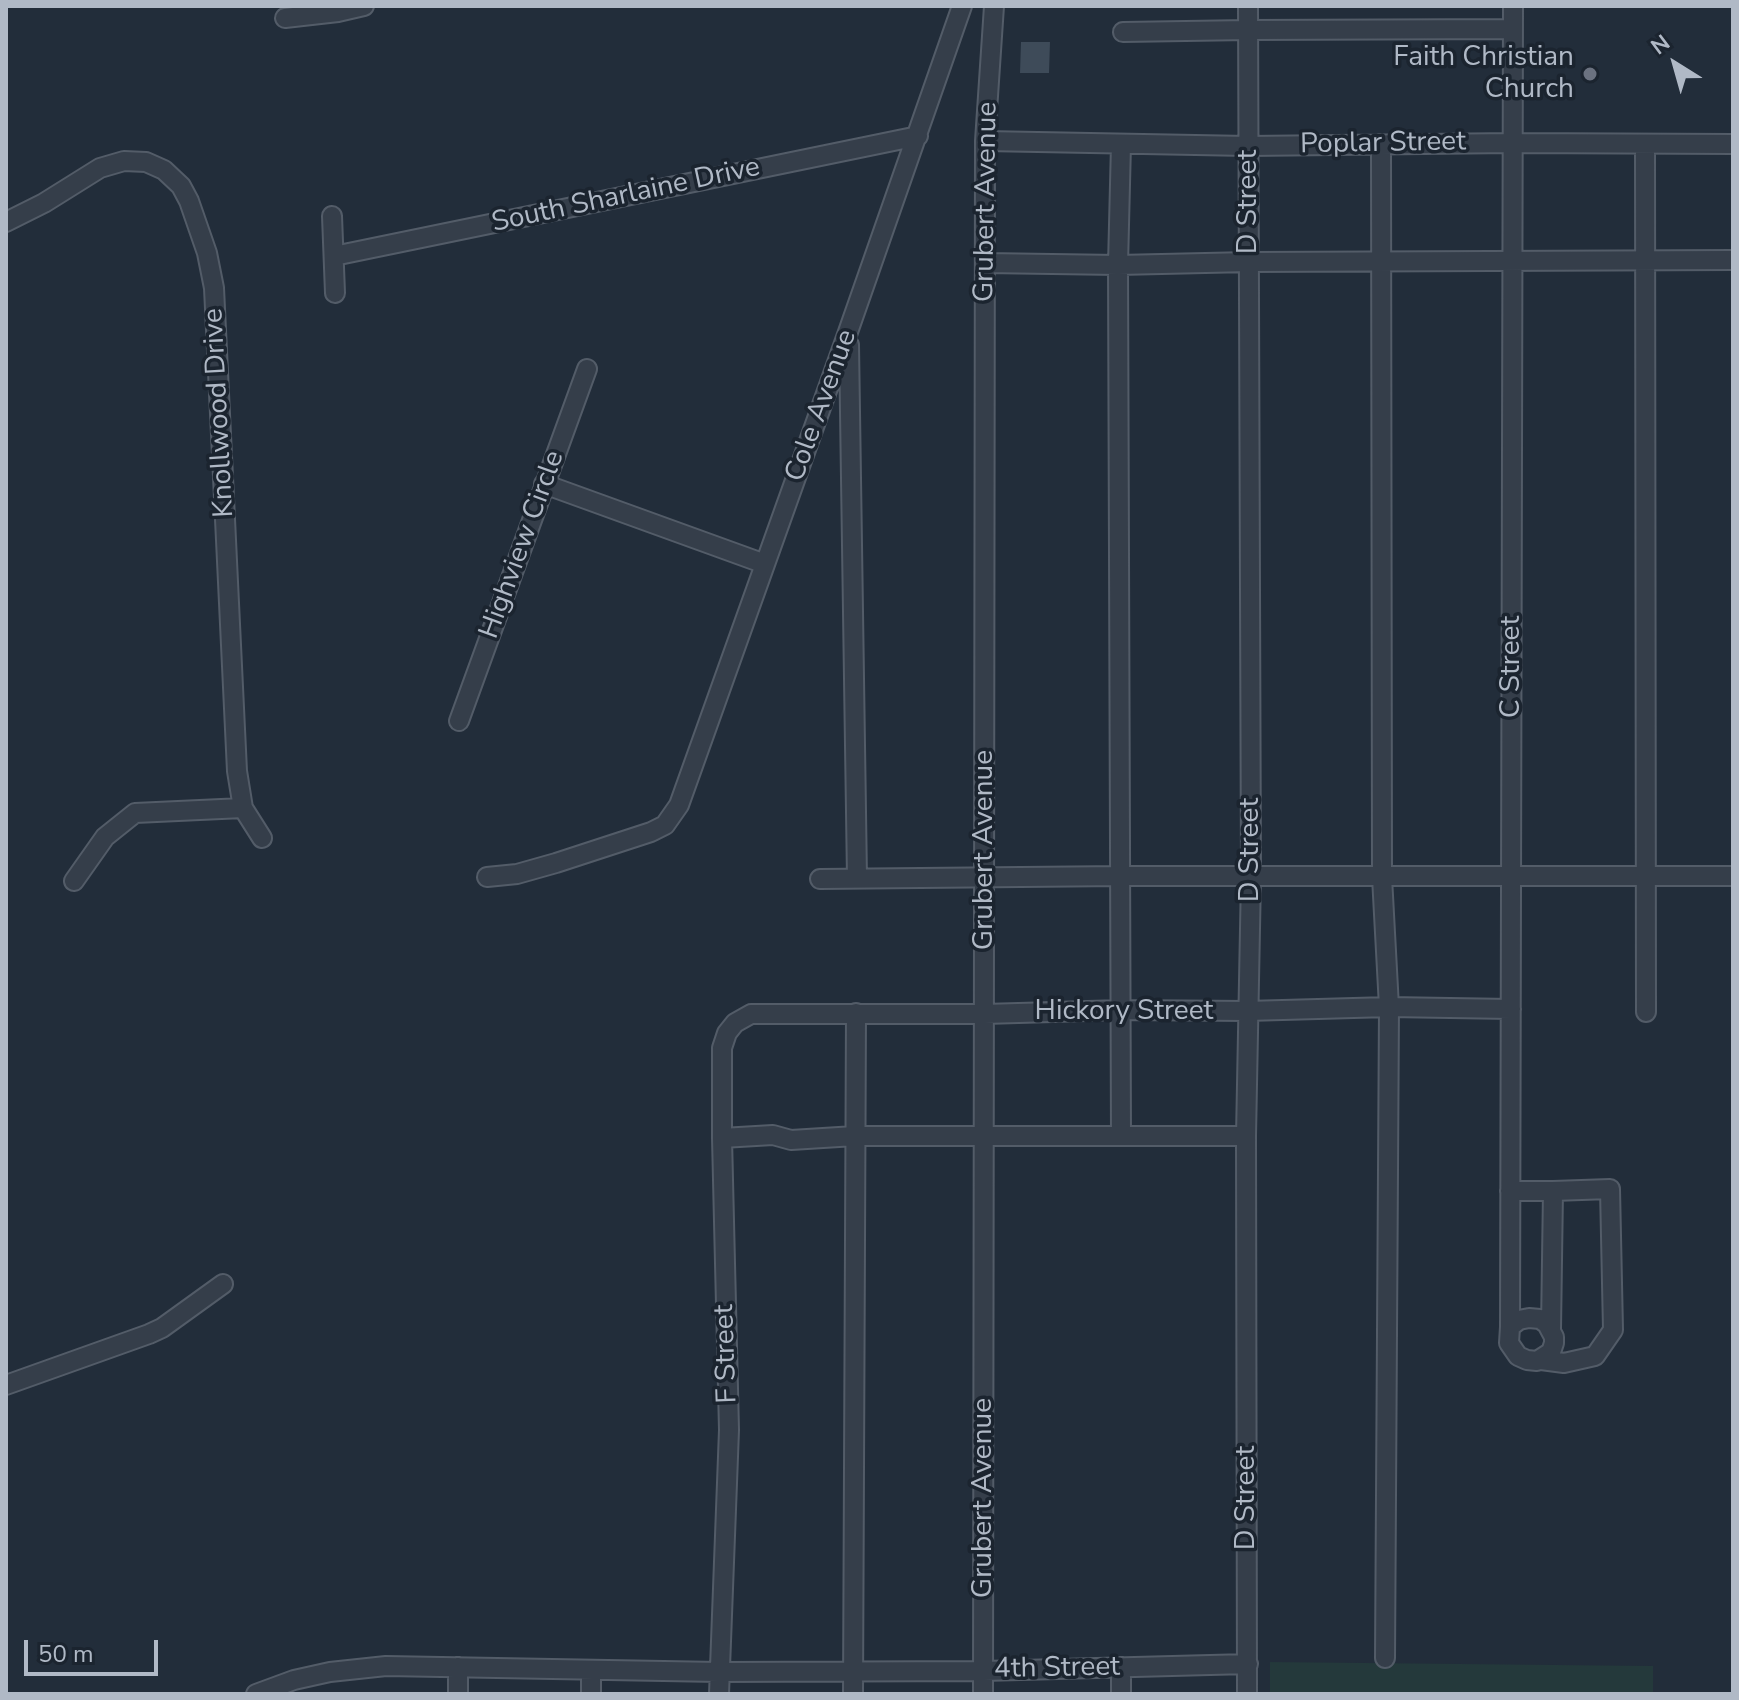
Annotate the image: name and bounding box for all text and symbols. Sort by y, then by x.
north arrow [1635,24,1715,104]
text: N [1645,28,1676,62]
place label: Faith Christian Church [1393,41,1574,107]
marker: Faith Christian Church [1581,65,1599,83]
street label: Grubert Avenue [968,102,1006,302]
street label: Poplar Street [1300,126,1466,162]
street label: D Street [1232,150,1266,254]
street label: South Sharlaine Drive [489,151,763,241]
street label: Knollwood Drive [198,307,242,519]
street label: Cole Avenue [779,326,865,486]
street label: Highview Circle [473,446,573,644]
street label: C Street [1495,616,1529,718]
street label: Grubert Avenue [968,750,1002,950]
street label: D Street [1234,798,1268,902]
street label: Hickory Street [1035,995,1213,1029]
street label: F Street [708,1304,746,1404]
street label: Grubert Avenue [967,1398,1001,1598]
street label: D Street [1230,1446,1264,1550]
scale bar [28,1624,162,1674]
text: 50 m [38,1638,94,1670]
street label: 4th Street [994,1651,1120,1687]

